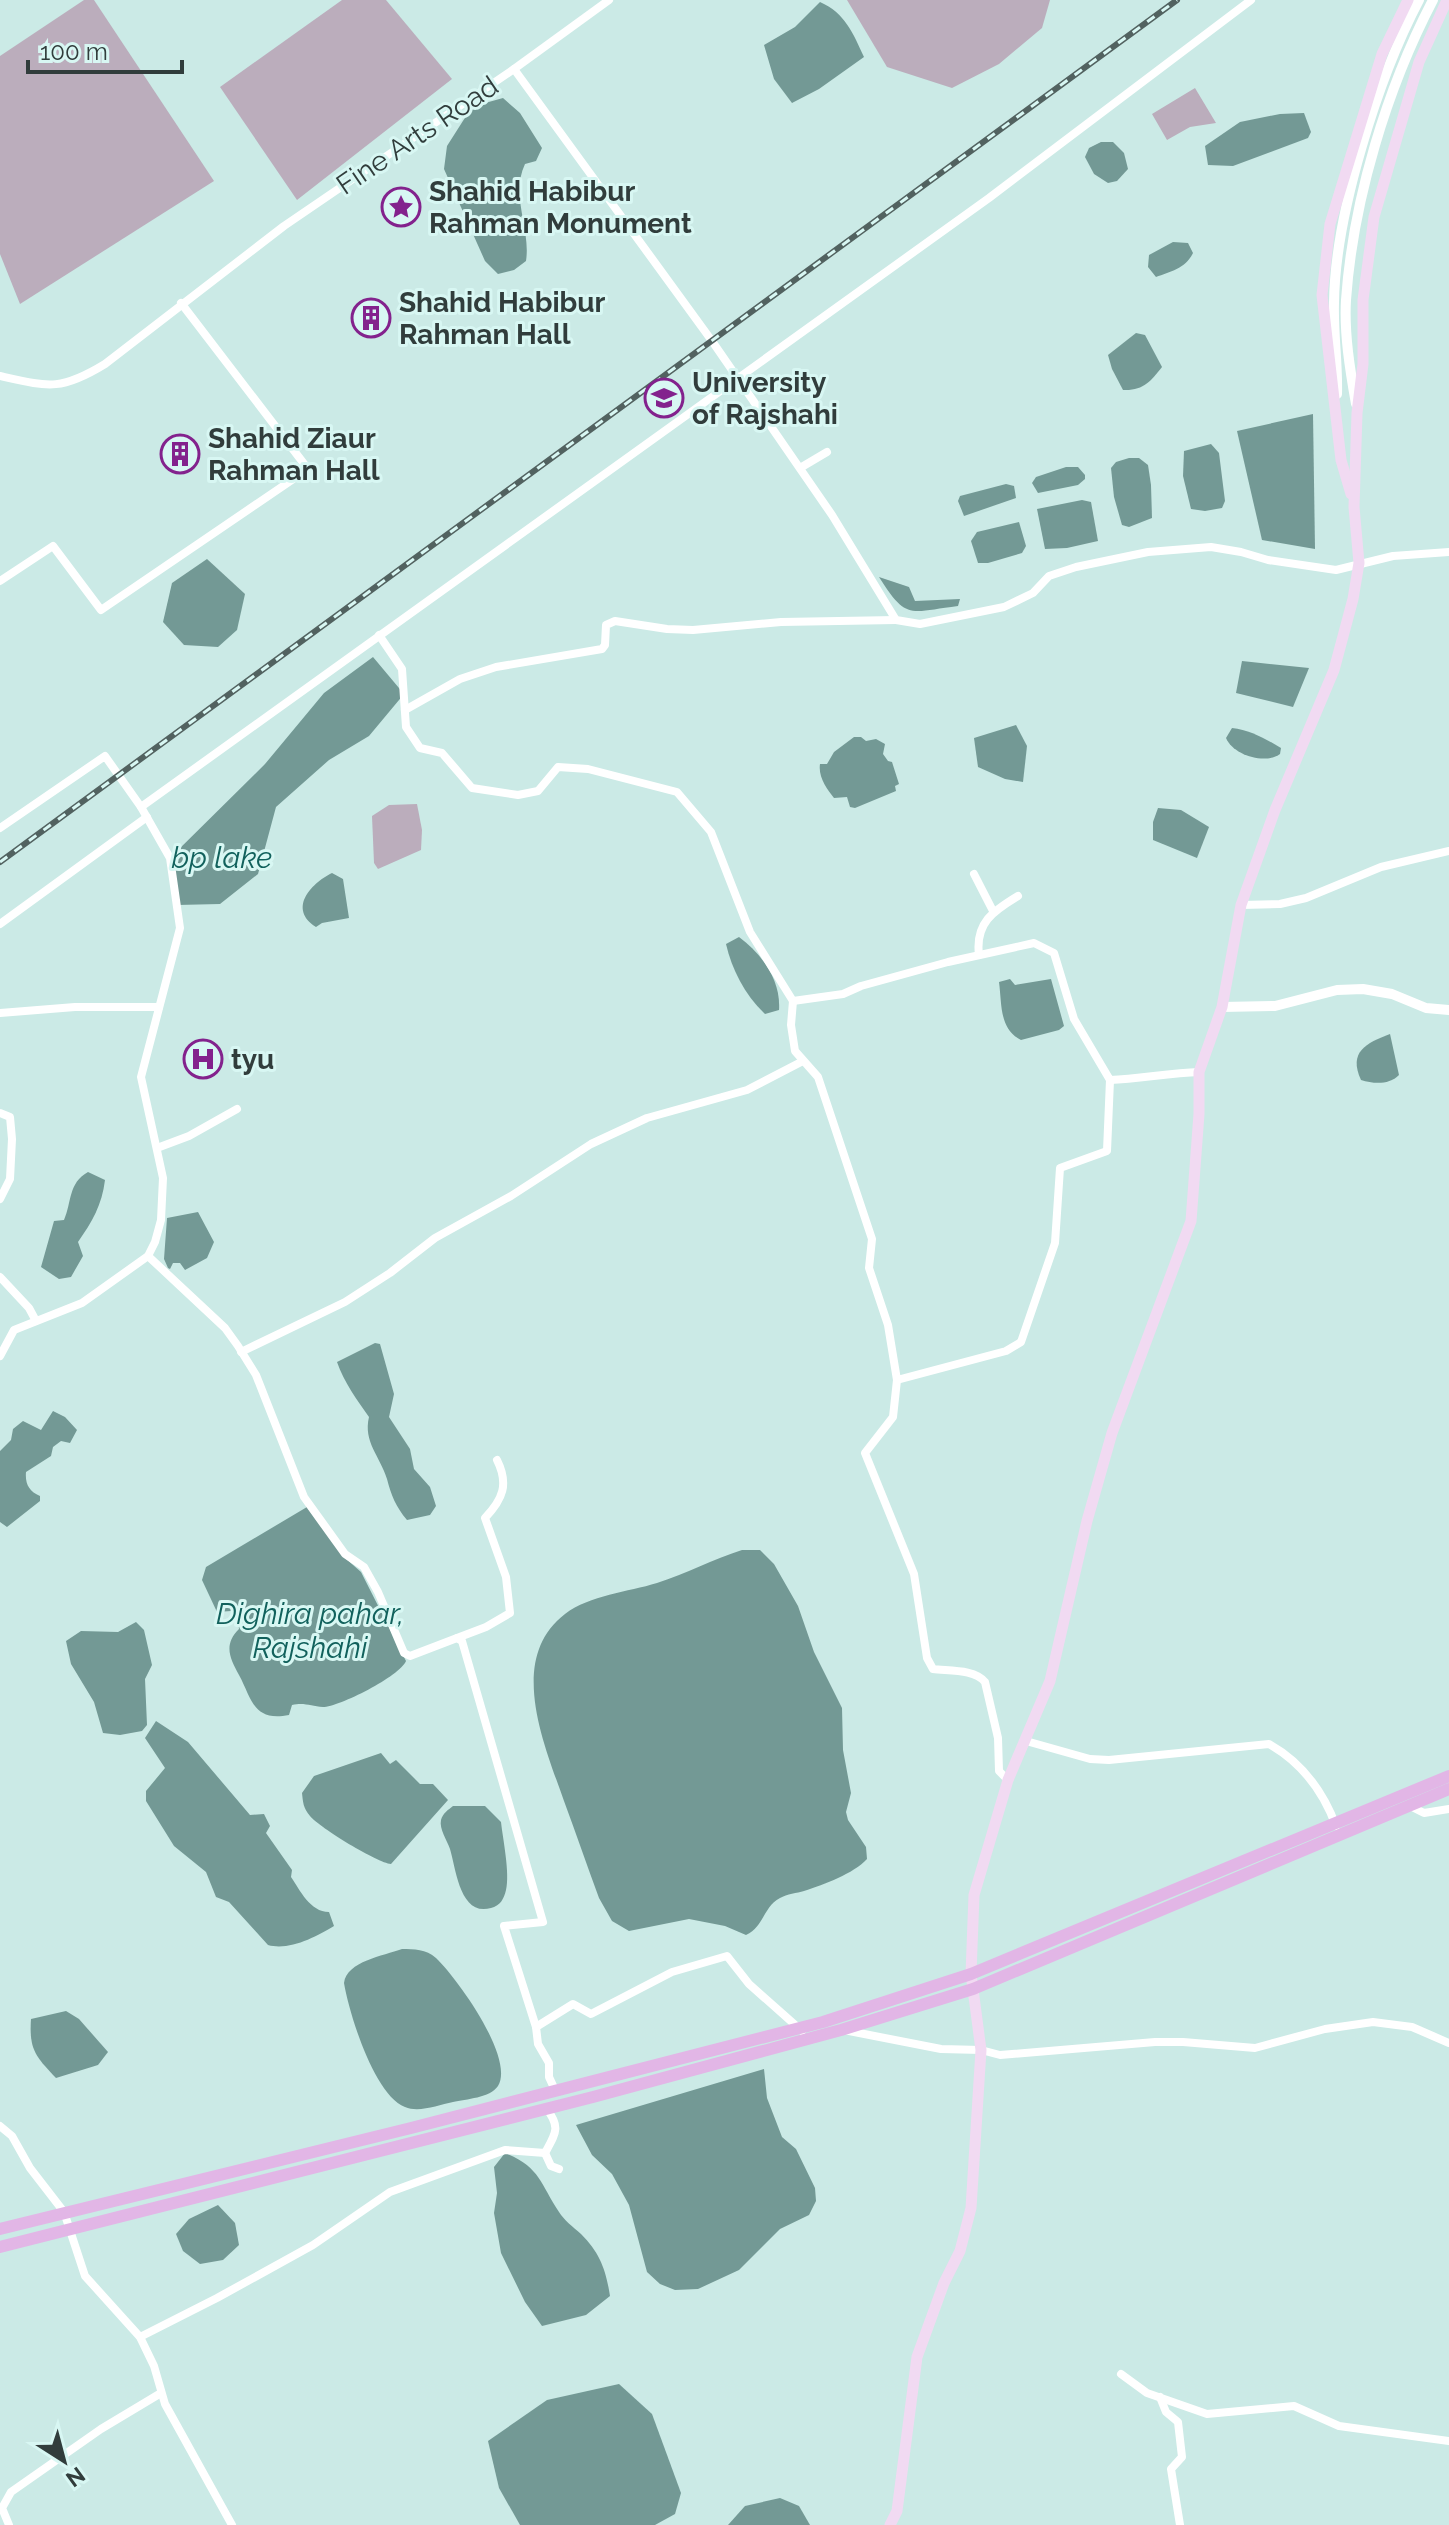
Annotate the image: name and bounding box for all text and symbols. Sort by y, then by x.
scale bar [28,24,182,74]
text: 100 m [40,37,108,66]
street label: Fine Arts Road [330,69,504,202]
place label: Shahid Habibur Rahman Monument [429,175,692,240]
place icon: Shahid Habibur Rahman Monument [380,186,422,228]
place label: Shahid Habibur Rahman Hall [399,286,606,351]
building icon: Shahid Habibur Rahman Hall [350,297,392,339]
place label: University of Rajshahi [692,366,838,431]
school or university icon: University of Rajshahi [643,377,685,419]
place label: Shahid Ziaur Rahman Hall [208,422,380,487]
building icon: Shahid Ziaur Rahman Hall [159,433,201,475]
water label: bp lake [172,840,272,875]
hospital icon: tyu [182,1038,224,1080]
place label: tyu [231,1043,274,1076]
water label: Dighira pahar, Rajshahi [216,1596,404,1665]
north arrow [24,2421,104,2501]
text: N [61,2462,90,2493]

